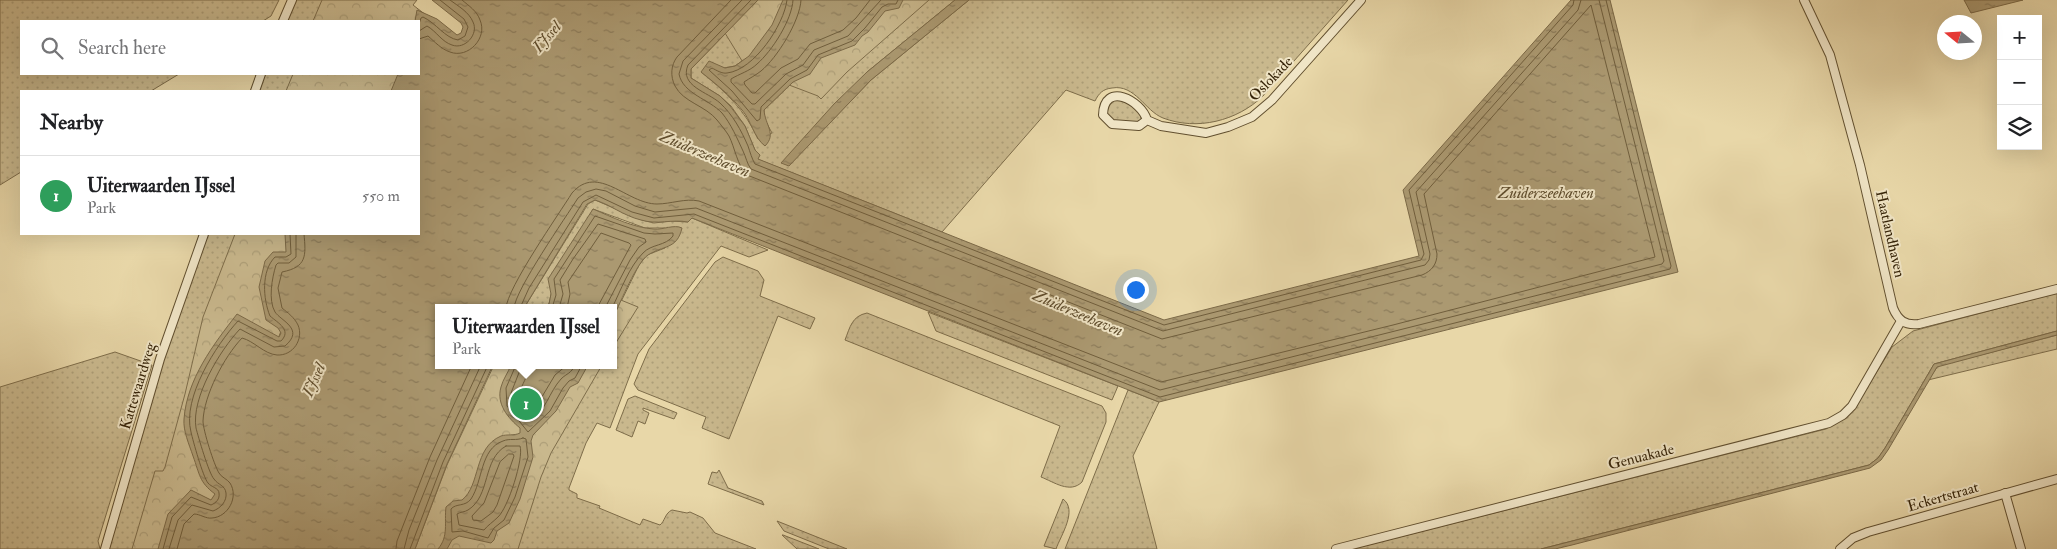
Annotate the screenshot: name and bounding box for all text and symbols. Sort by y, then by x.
north arrow [1937,15,1982,60]
map controls [1997,15,2042,150]
button: + [1997,15,2042,60]
water label: IJssel [528,17,566,57]
search box [20,20,420,75]
icon: search [38,34,66,62]
text: Search here [78,36,166,60]
street label: Oslokade [1245,53,1297,105]
button: − [1997,60,2042,105]
button: layers [1997,105,2042,150]
text: Nearby [40,109,103,136]
water label: Zuiderzeehaven [656,126,753,182]
text: Uiterwaarden IJssel [87,174,235,198]
water label: Zuiderzeehaven [1497,183,1594,203]
text: 1 [53,186,59,206]
text: 550 m [362,186,400,206]
street label: Haatlandhaven [1871,189,1909,280]
text: Park [87,198,116,218]
your location [1123,277,1149,303]
water label: Zuiderzeehaven [1029,285,1126,341]
popup [435,304,617,369]
text: Uiterwaarden IJssel [452,315,600,339]
text: Park [452,339,481,359]
street label: Kattewaardweg [116,340,160,432]
water label: IJssel [297,359,331,401]
pin: 1 [510,385,542,423]
street label: Genuakade [1606,440,1676,474]
street label: Eckertstraat [1905,478,1981,516]

